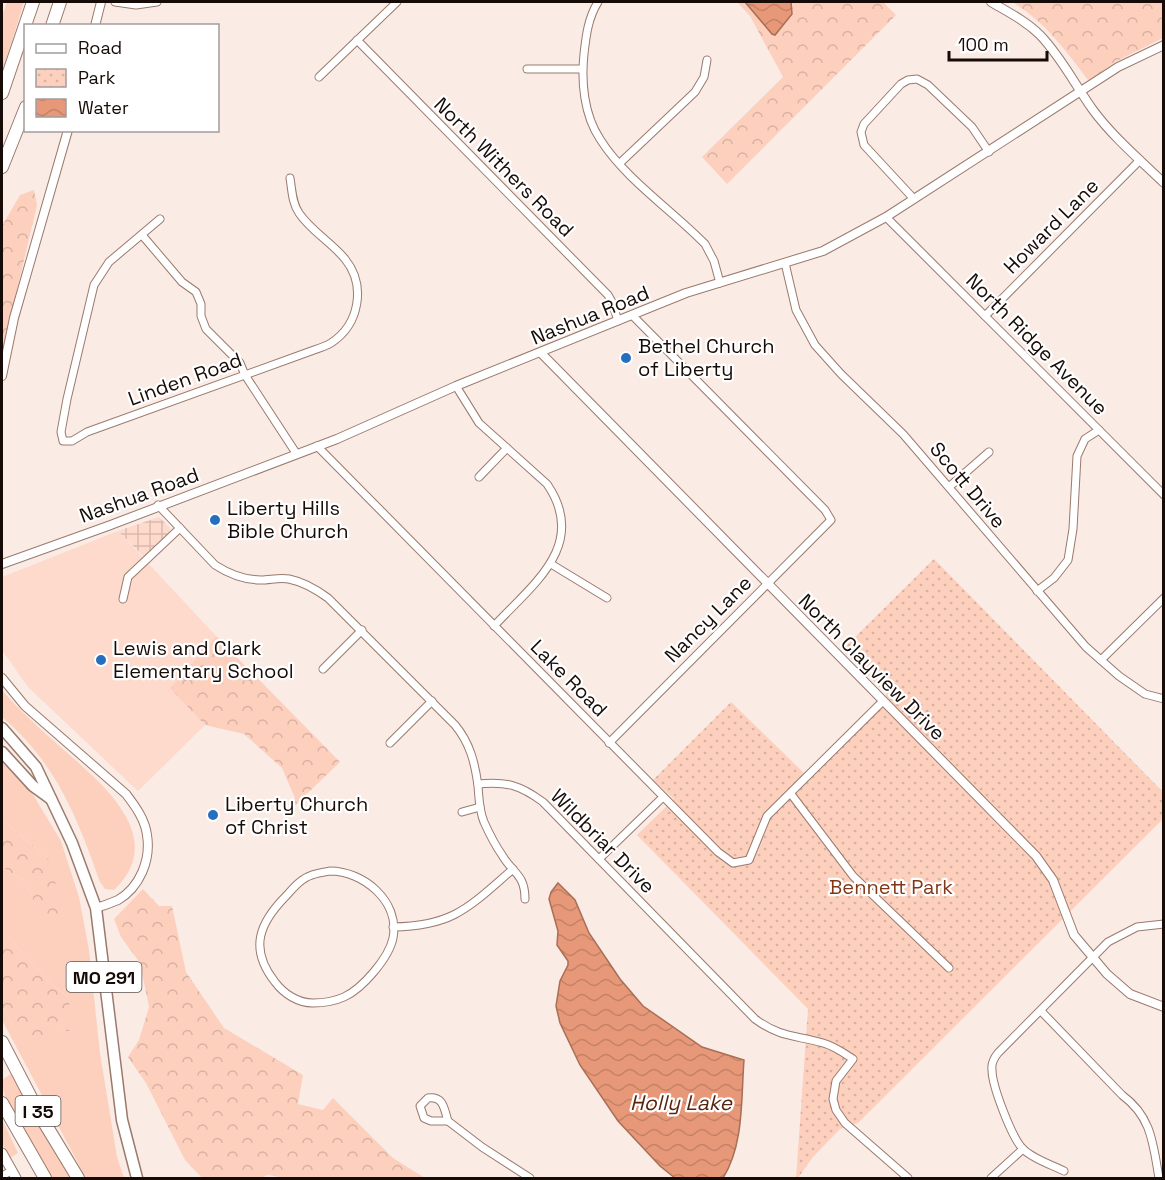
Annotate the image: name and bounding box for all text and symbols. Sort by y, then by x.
legend [24,24,219,132]
scale bar [949,24,1046,62]
text: 100 m [958,33,1009,56]
text: Road [78,36,122,59]
text: Park [78,66,116,89]
street label: North Withers Road [429,92,579,242]
text: Water [78,96,129,119]
street label: Howard Lane [998,173,1104,279]
street label: North Ridge Avenue [960,267,1114,421]
street label: Nashua Road [527,279,653,351]
place label: Bethel Church of Liberty [638,333,775,382]
street label: Linden Road [125,346,245,412]
marker: Bethel Church of Liberty [619,351,633,365]
street label: Scott Drive [924,436,1012,534]
street label: Nashua Road [76,461,202,529]
place label: Liberty Hills Bible Church [227,495,348,544]
marker: Liberty Hills Bible Church [208,513,222,527]
street label: Nancy Lane [659,570,757,668]
street label: North Clayview Drive [793,588,951,746]
street label: Lake Road [525,634,613,722]
place label: Lewis and Clark Elementary School [113,635,294,684]
marker: Lewis and Clark Elementary School [94,653,108,667]
street label: Wildbriar Drive [545,783,661,899]
place label: Liberty Church of Christ [225,791,368,840]
marker: Liberty Church of Christ [206,808,220,822]
park label: Bennett Park [829,874,953,900]
road number: MO 291 [66,962,142,992]
water label: Holly Lake [630,1089,734,1116]
road number: I 35 [15,1096,60,1126]

